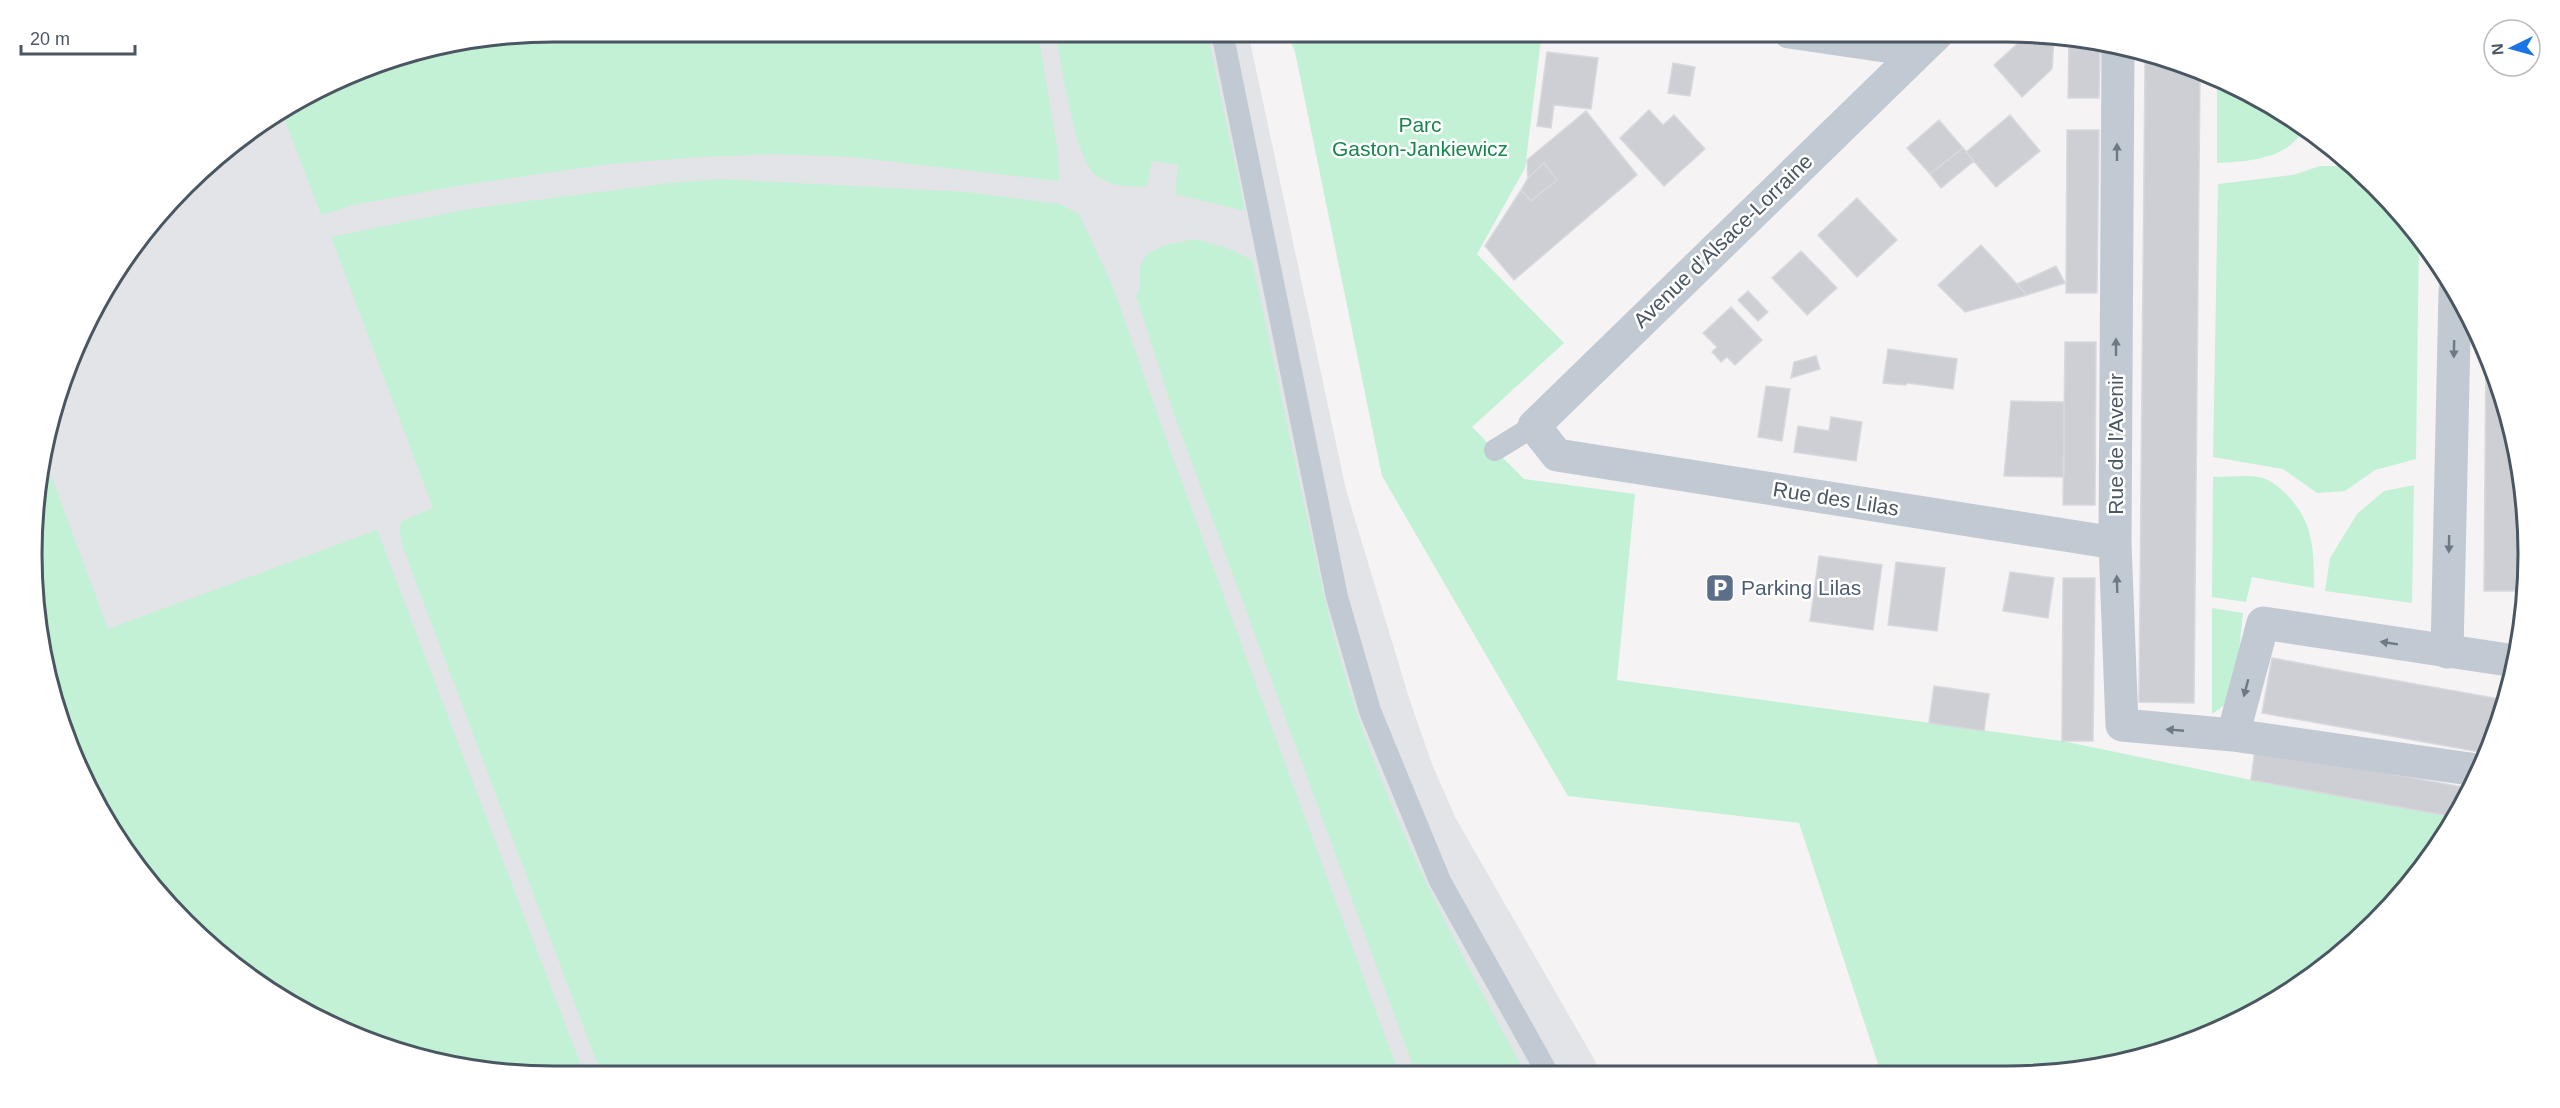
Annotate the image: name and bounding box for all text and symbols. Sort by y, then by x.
scale bar [21,18,135,56]
north arrow [2482,18,2542,78]
text: 20 m [30,29,70,49]
text: N [2489,43,2507,56]
park label: Parc Gaston-Jankiewicz [1332,113,1508,160]
one-way arrow [2112,142,2122,161]
street label: Avenue d'Alsace-Lorraine [1629,149,1817,332]
one-way arrow [2111,337,2121,356]
one-way arrow [2449,340,2458,359]
street label: Rue de l'Avenir [2104,373,2127,515]
street label: Rue des Lilas [1771,477,1901,520]
one-way arrow [2445,535,2454,554]
parking icon: Parking Lilas [1704,572,1736,604]
one-way arrow [2112,574,2121,593]
place label: Parking Lilas [1741,576,1861,599]
one-way arrow [2379,638,2398,647]
one-way arrow [2241,679,2250,697]
one-way arrow [2166,725,2185,735]

